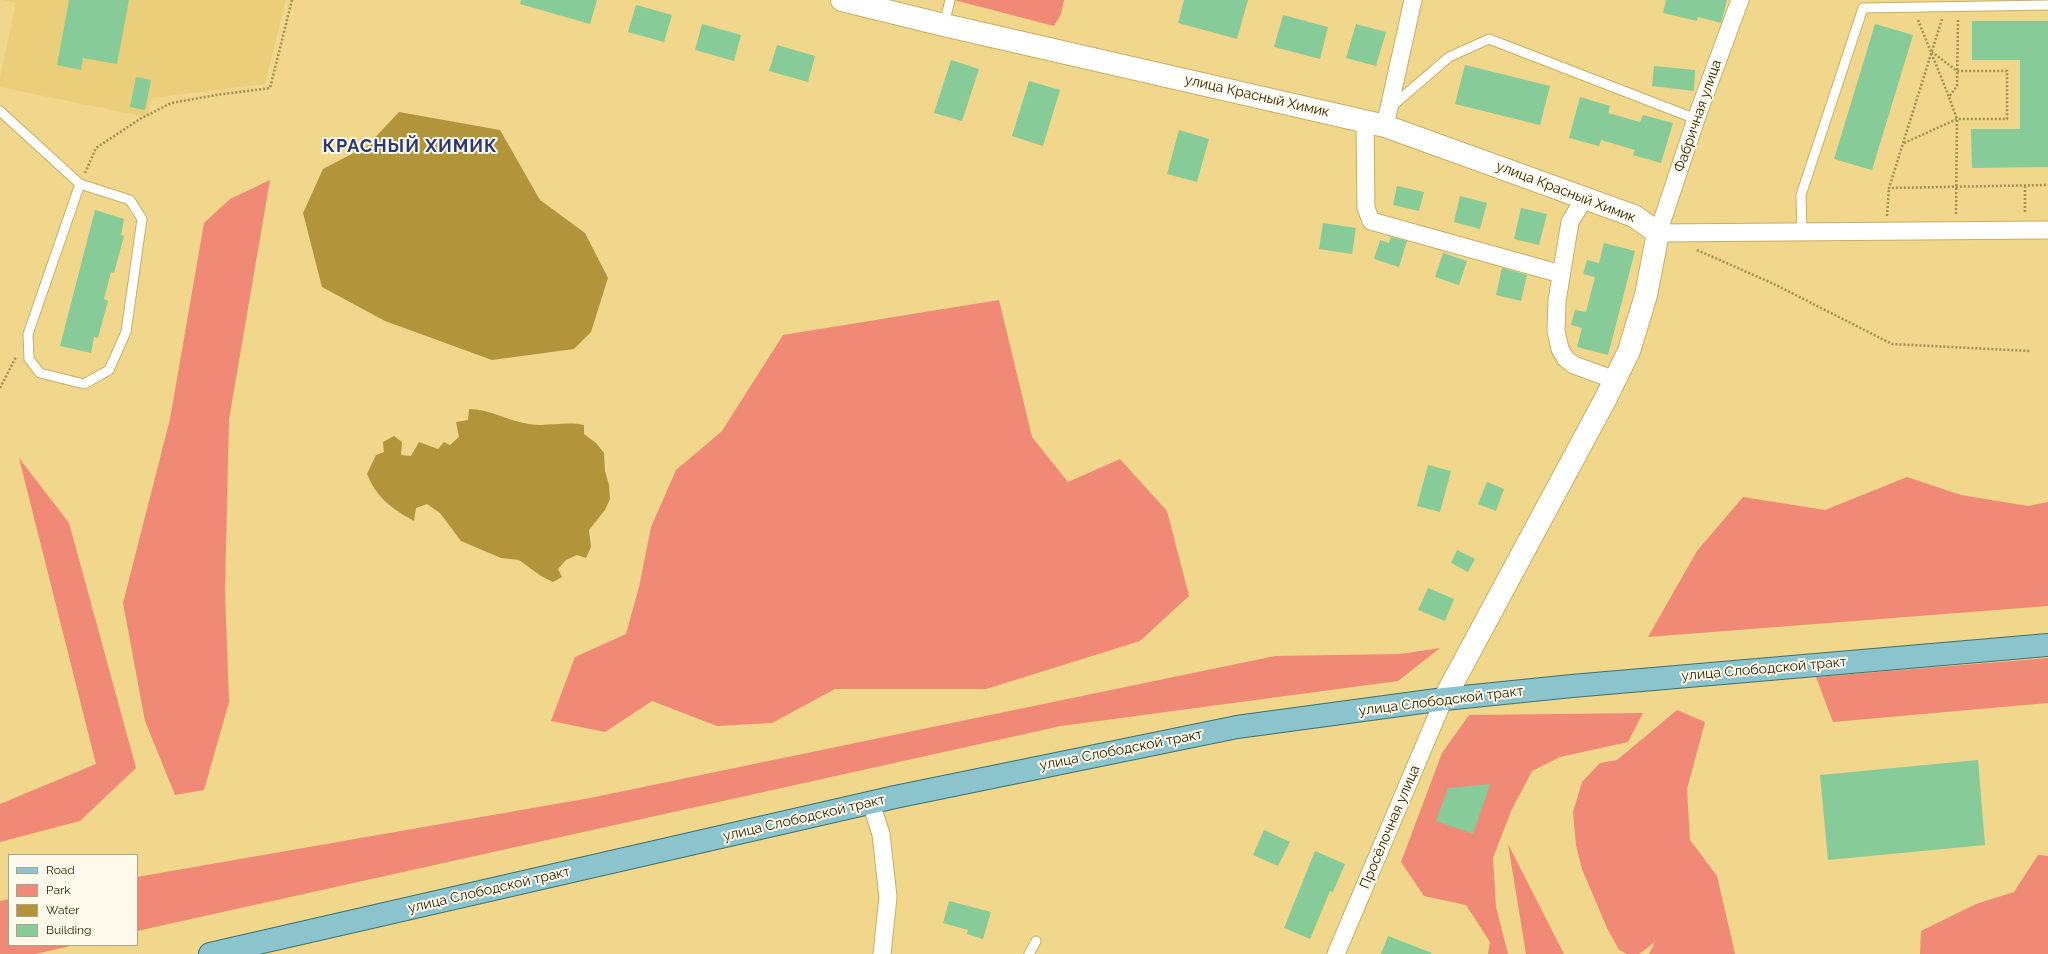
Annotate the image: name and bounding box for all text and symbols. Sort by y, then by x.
street label: Фабричная улица [1671,58,1725,174]
street label: улица Красный Химик [1183,71,1331,121]
district label: КРАСНЫЙ ХИМИК [323,136,497,158]
street label: улица Красный Химик [1494,158,1638,226]
street label: улица Слободской тракт [1681,653,1847,685]
street label: улица Слободской тракт [1358,683,1524,719]
street label: улица Слободской тракт [1038,726,1204,774]
street label: Просёлочная улица [1356,763,1424,891]
street label: улица Слободской тракт [721,791,887,845]
legend [8,854,138,946]
text: Road [46,863,75,877]
street label: улица Слободской тракт [406,863,572,917]
text: Park [46,883,71,897]
text: Water [46,903,80,917]
text: Building [46,923,92,937]

